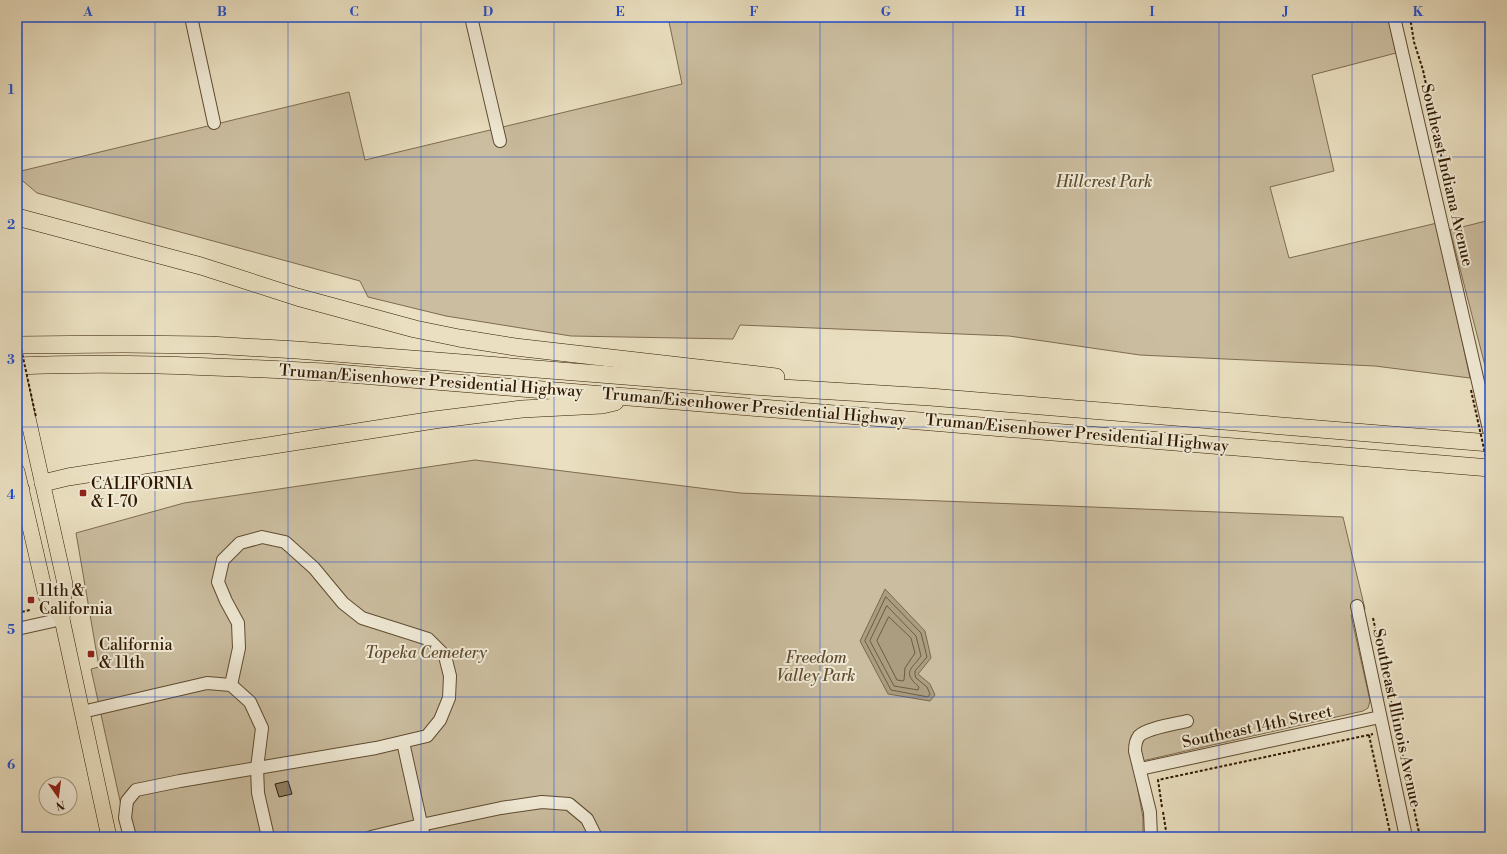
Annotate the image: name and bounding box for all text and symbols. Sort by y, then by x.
text: A [82,4,93,20]
text: B [217,4,227,20]
text: C [349,4,359,20]
text: D [483,4,493,20]
text: E [615,4,625,20]
text: F [749,4,759,20]
text: G [881,4,892,20]
text: H [1015,4,1026,20]
text: I [1149,4,1155,20]
text: J [1281,4,1289,20]
text: K [1413,4,1424,20]
text: 1 [8,82,15,98]
street label: Southeast Indiana Avenue [1416,82,1478,268]
park label: Hillcrest Park [1055,172,1152,192]
text: 2 [7,217,15,233]
text: 3 [7,352,15,368]
street label: Truman/Eisenhower Presidential Highway [278,360,584,402]
street label: Truman/Eisenhower Presidential Highway [601,384,907,430]
street label: Truman/Eisenhower Presidential Highway [924,410,1230,456]
place label: CALIFORNIA & I-70 [91,474,194,512]
text: 4 [7,487,16,503]
marker: CALIFORNIA & I-70 [78,488,88,498]
place label: 11th & California [39,581,114,619]
marker: 11th & California [26,595,36,605]
text: 5 [7,622,15,638]
street label: Southeast Illinois Avenue [1368,627,1426,809]
place label: California & 11th [99,635,174,673]
park label: Topeka Cemetery [365,643,488,663]
park label: Freedom Valley Park [776,648,856,686]
marker: California & 11th [86,649,96,659]
street label: Southeast 14th Street [1180,701,1334,753]
text: 6 [7,757,15,773]
north arrow [38,776,78,816]
text: N [54,797,66,813]

